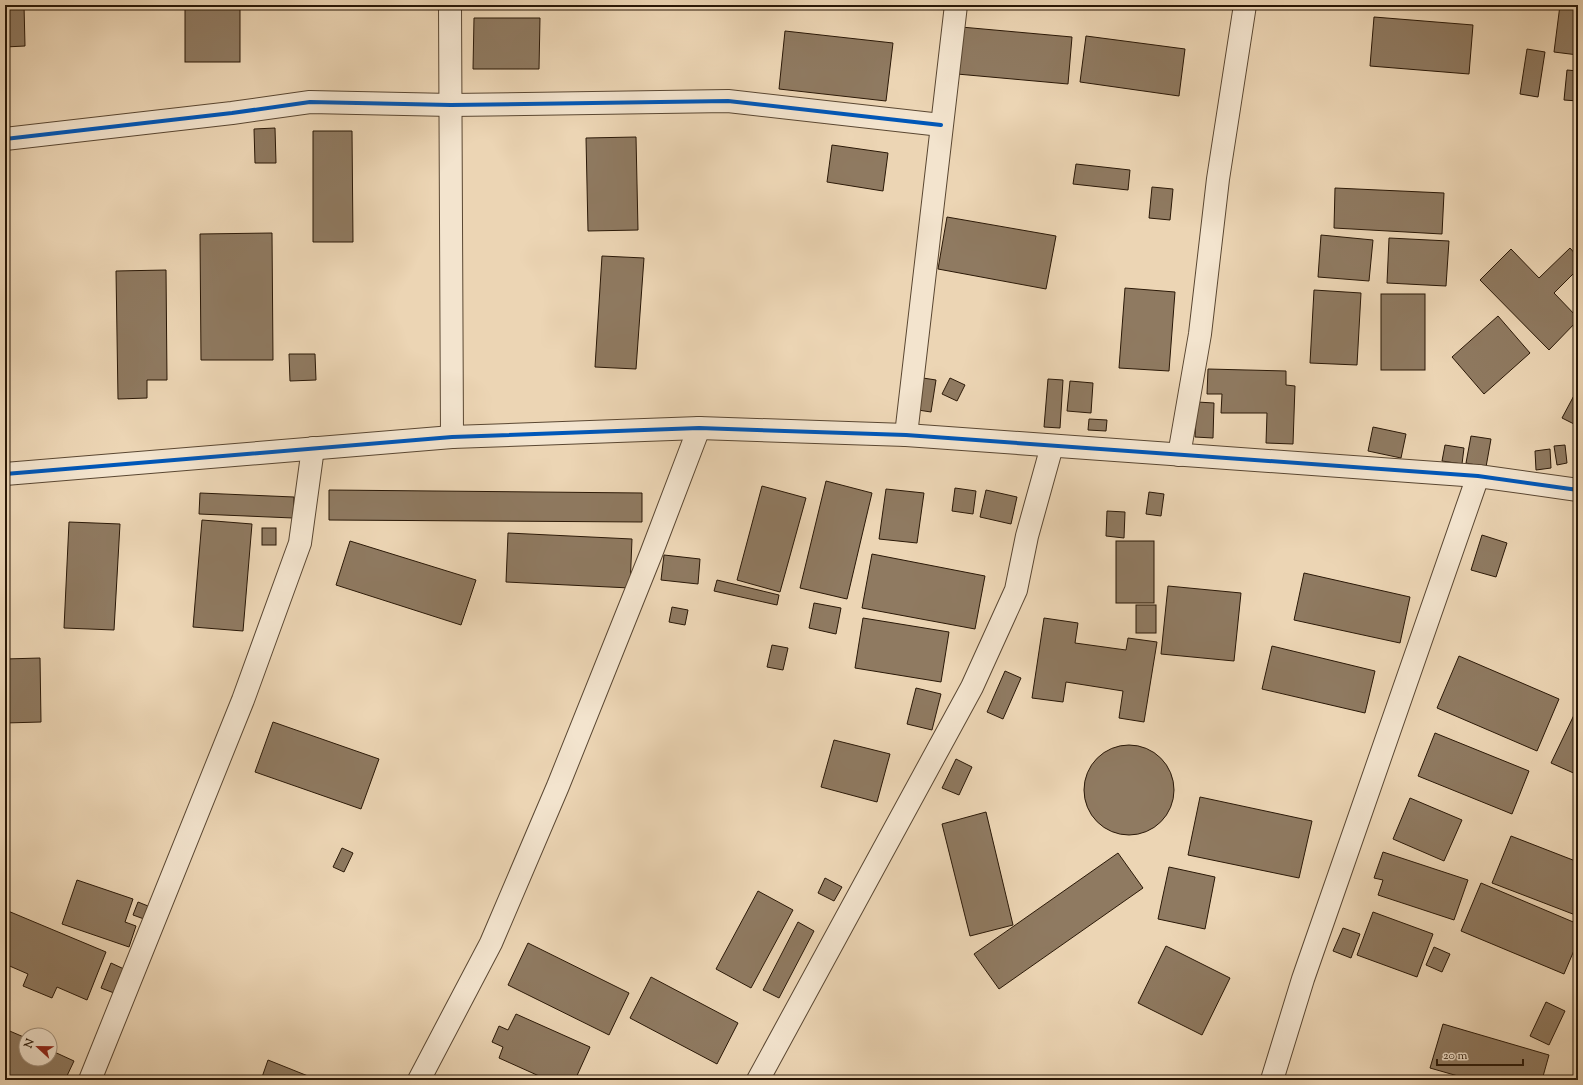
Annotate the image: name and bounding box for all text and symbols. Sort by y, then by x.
north arrow [18,1027,58,1067]
text: N [20,1036,39,1052]
scale bar [1437,1041,1523,1067]
text: 20 m [1443,1047,1468,1065]

